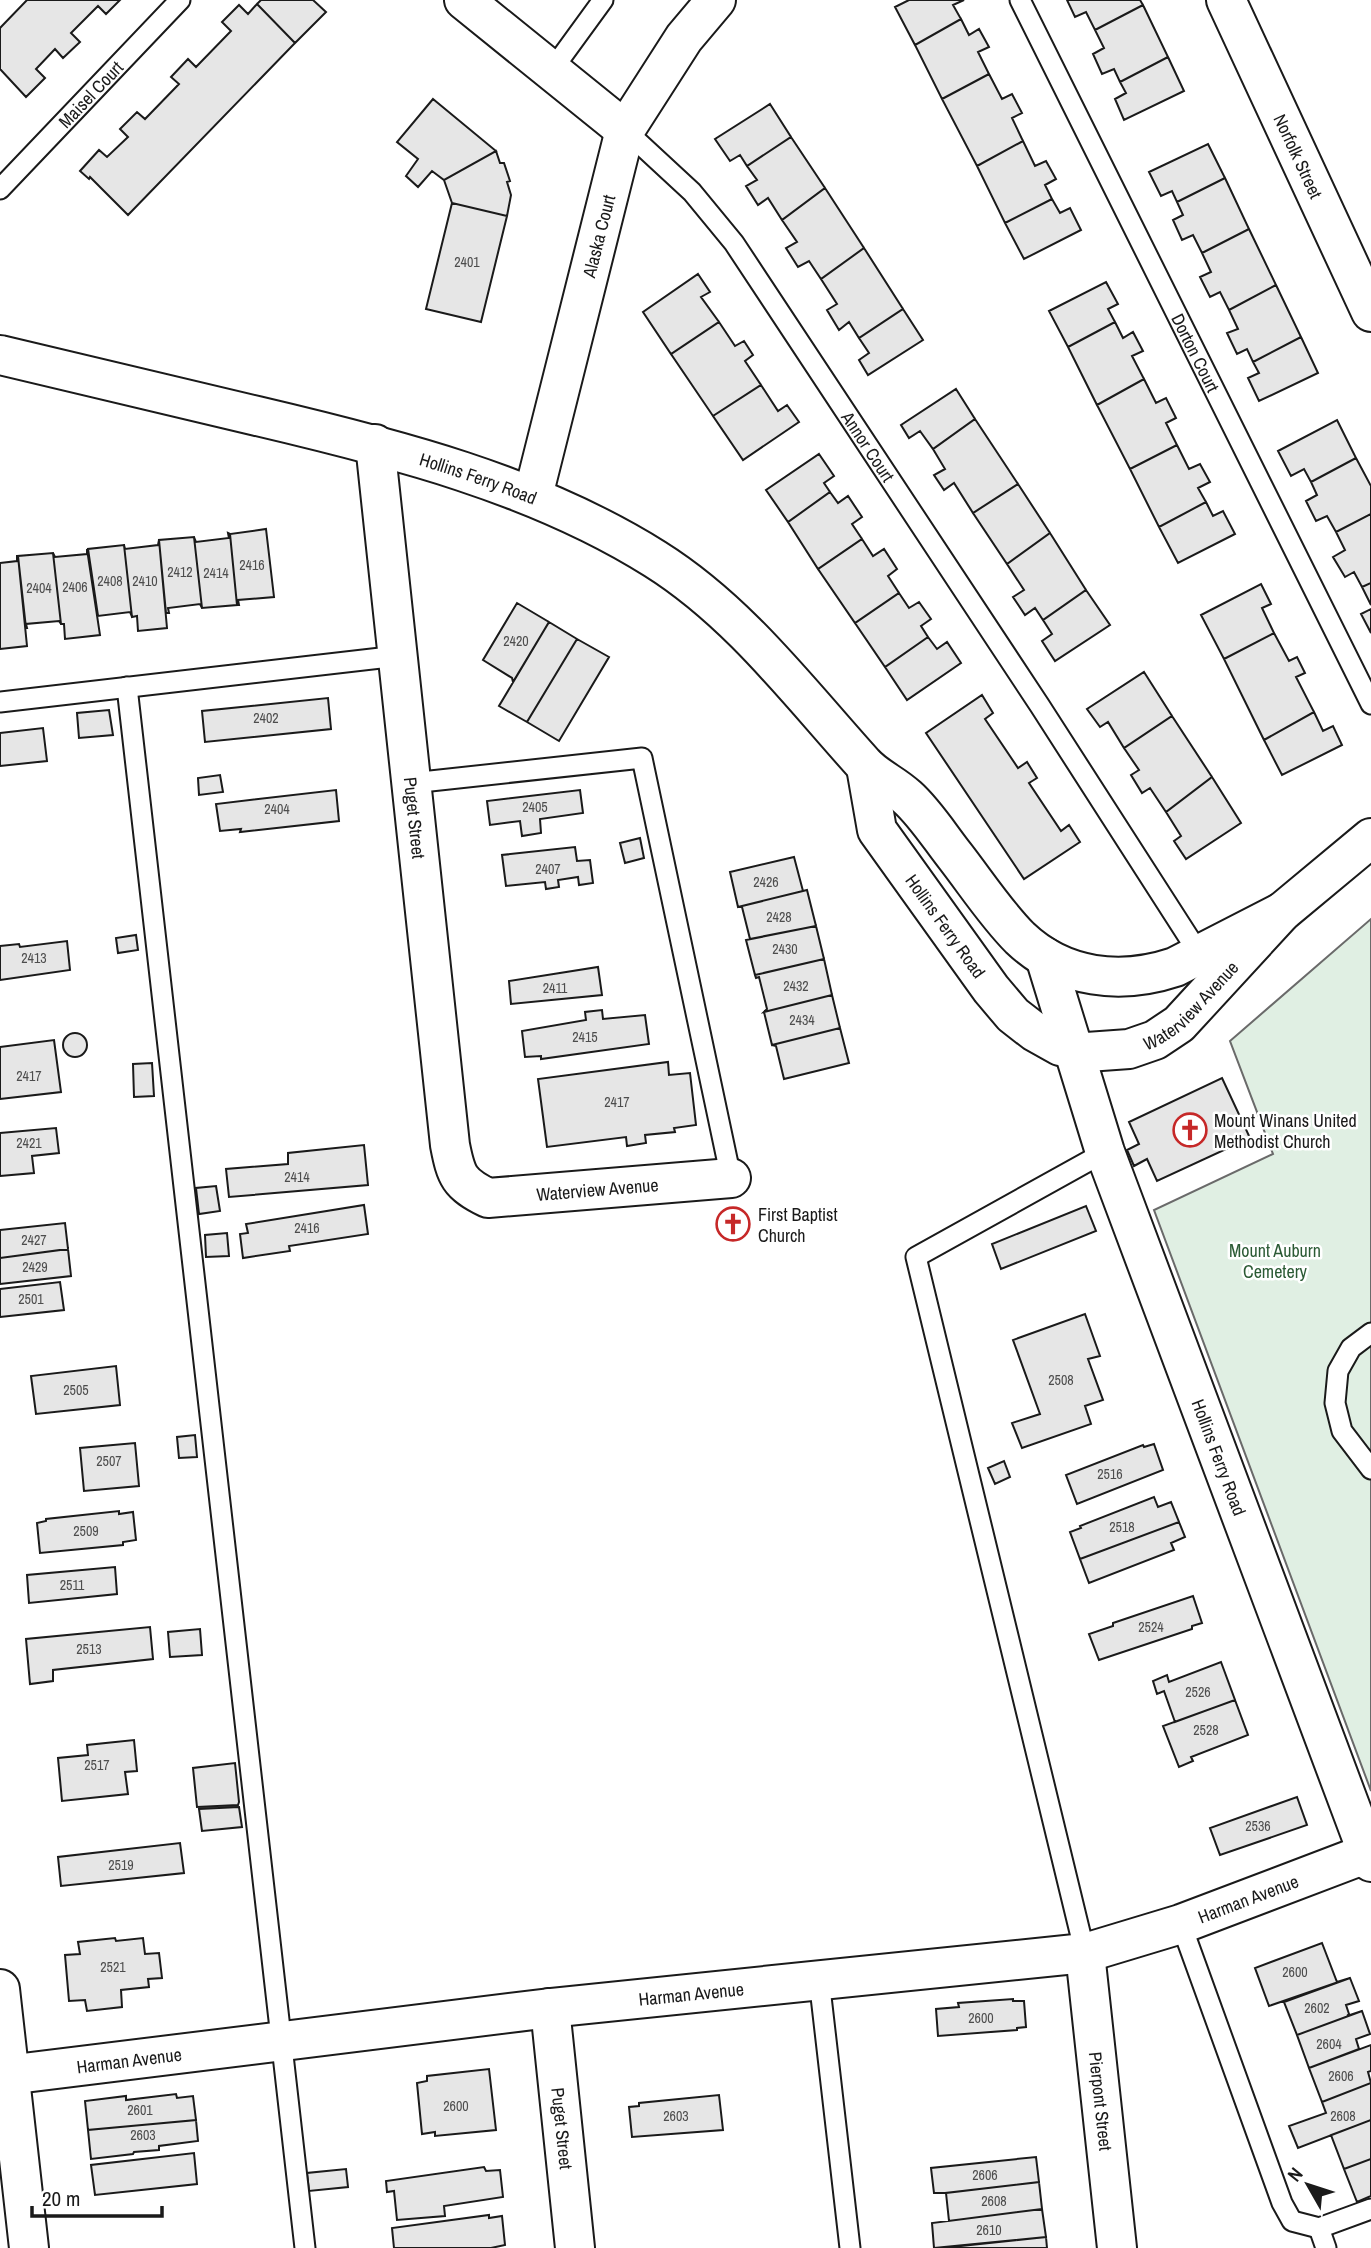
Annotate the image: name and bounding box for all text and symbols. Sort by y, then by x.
street label: Maisel Court [52,55,128,133]
street label: Norfolk Street [1268,110,1329,202]
street label: Alaska Court [576,192,621,281]
house number: 2401 [454,253,480,271]
street label: Dorton Court [1166,309,1226,396]
street label: Annor Court [835,405,901,486]
street label: Hollins Ferry Road [417,446,541,510]
house number: 2416 [239,556,265,574]
house number: 2412 [167,563,193,581]
house number: 2414 [203,564,229,582]
house number: 2408 [97,572,123,590]
house number: 2410 [132,572,158,590]
house number: 2406 [62,578,88,596]
house number: 2404 [26,579,52,597]
house number: 2420 [503,632,529,650]
house number: 2402 [253,709,279,727]
street label: Puget Street [398,776,432,860]
house number: 2405 [522,798,548,816]
house number: 2404 [264,800,290,818]
house number: 2407 [535,860,561,878]
street label: Hollins Ferry Road [900,869,992,983]
house number: 2426 [753,873,779,891]
house number: 2428 [766,908,792,926]
house number: 2430 [772,940,798,958]
house number: 2413 [21,949,47,967]
street label: Waterview Avenue [1140,955,1244,1056]
house number: 2432 [783,977,809,995]
house number: 2411 [543,979,568,997]
house number: 2434 [789,1011,815,1029]
house number: 2415 [572,1028,598,1046]
house number: 2417 [16,1067,42,1085]
house number: 2417 [604,1093,630,1111]
place label: Mount Winans United Methodist Church [1214,1108,1357,1154]
church icon: Mount Winans United Methodist Church [1171,1111,1209,1149]
house number: 2421 [16,1134,42,1152]
house number: 2414 [284,1168,310,1186]
street label: Waterview Avenue [535,1172,659,1206]
place label: First Baptist Church [758,1202,838,1248]
church icon: First Baptist Church [714,1205,752,1243]
house number: 2416 [294,1219,320,1237]
house number: 2427 [21,1231,47,1249]
park label: Mount Auburn Cemetery [1229,1238,1321,1284]
house number: 2429 [22,1258,48,1276]
house number: 2501 [18,1290,44,1308]
house number: 2508 [1048,1371,1074,1389]
house number: 2505 [63,1381,89,1399]
street label: Hollins Ferry Road [1186,1396,1253,1519]
house number: 2507 [96,1452,122,1470]
house number: 2516 [1097,1465,1123,1483]
house number: 2518 [1109,1518,1135,1536]
house number: 2509 [73,1522,99,1540]
house number: 2511 [60,1576,85,1594]
house number: 2524 [1138,1618,1164,1636]
house number: 2513 [76,1640,102,1658]
house number: 2526 [1185,1683,1211,1701]
house number: 2528 [1193,1721,1219,1739]
house number: 2517 [84,1756,110,1774]
house number: 2536 [1245,1817,1271,1835]
house number: 2519 [108,1856,134,1874]
street label: Harman Avenue [1194,1868,1302,1929]
house number: 2521 [100,1958,126,1976]
house number: 2600 [1282,1963,1308,1981]
street label: Harman Avenue [637,1976,745,2011]
house number: 2602 [1304,1999,1330,2017]
house number: 2600 [968,2009,994,2027]
house number: 2604 [1316,2035,1342,2053]
street label: Harman Avenue [75,2041,183,2079]
street label: Pierpont Street [1083,2050,1119,2152]
house number: 2606 [1328,2067,1354,2085]
street label: Puget Street [546,2086,579,2171]
house number: 2600 [443,2097,469,2115]
house number: 2601 [127,2101,153,2119]
house number: 2603 [663,2107,689,2125]
house number: 2608 [1330,2107,1356,2125]
house number: 2603 [130,2126,156,2144]
north arrow [1273,2150,1343,2220]
text: N [1281,2162,1308,2187]
house number: 2606 [972,2166,998,2184]
scale bar [32,2174,161,2218]
text: 20 m [42,2184,80,2213]
house number: 2608 [981,2192,1007,2210]
house number: 2610 [976,2221,1002,2239]

